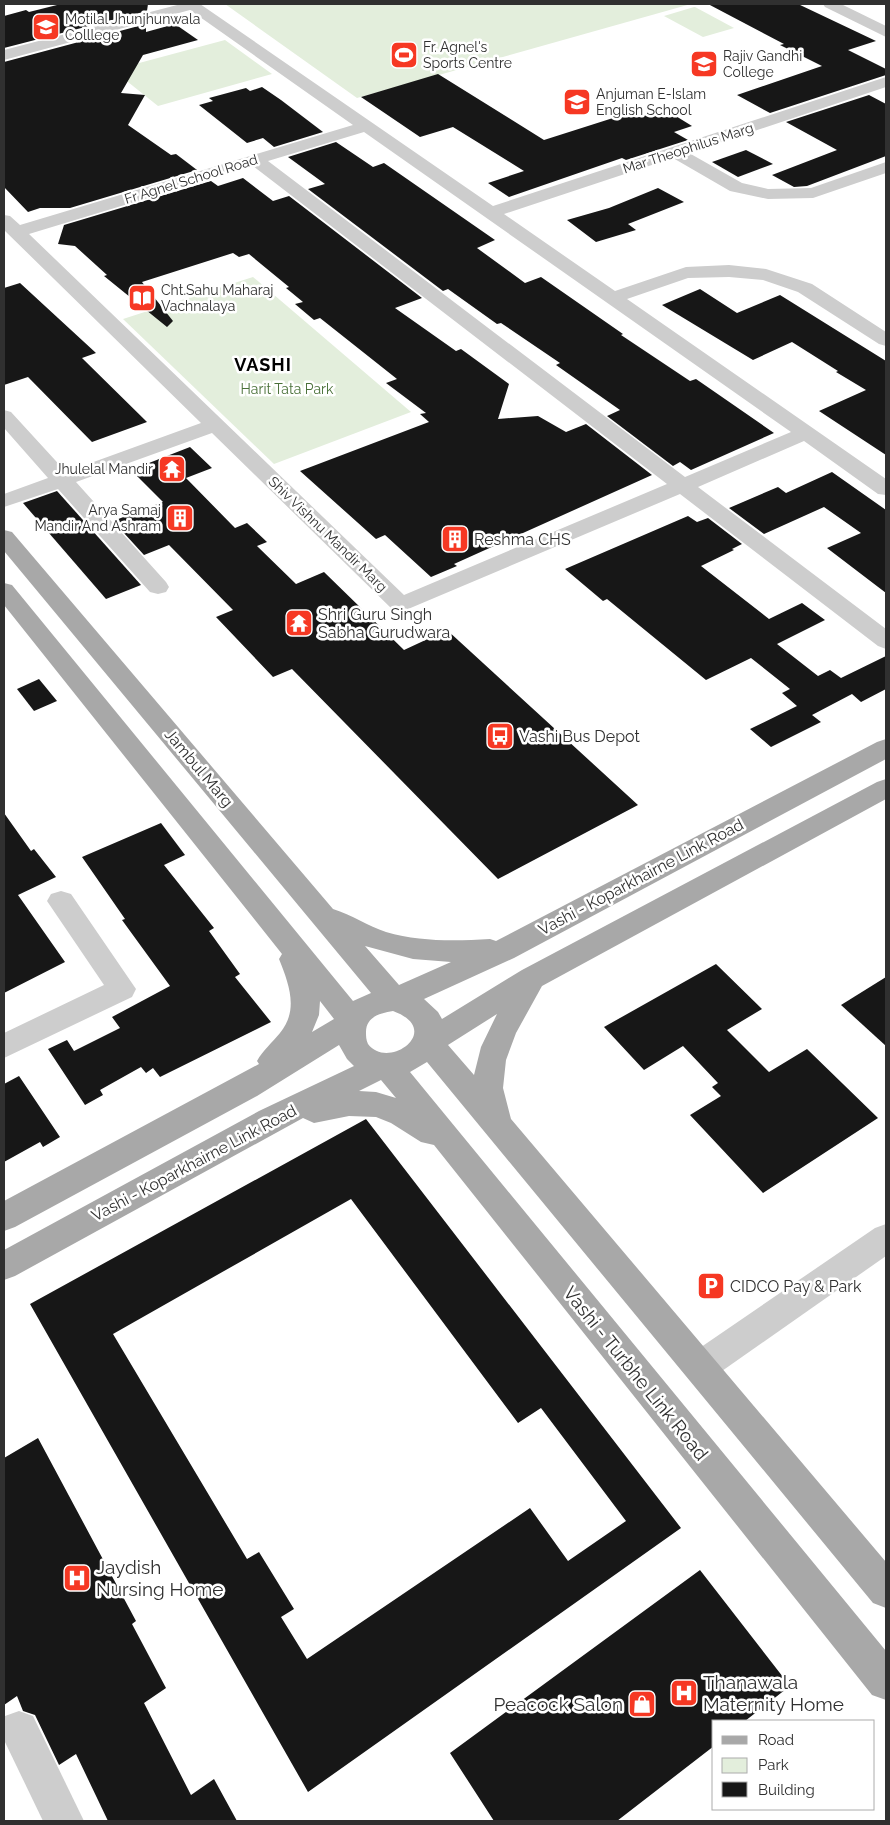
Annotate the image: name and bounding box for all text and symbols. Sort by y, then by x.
place label: Motilal Jhunjhunwala Colllege [65,11,200,43]
school or university icon: Motilal Jhunjhunwala Colllege [31,12,61,42]
place label: Fr. Agnel's Sports Centre [423,39,512,71]
sports icon: Fr. Agnel's Sports Centre [389,40,419,70]
place label: Rajiv Gandhi College [723,48,802,80]
school or university icon: Rajiv Gandhi College [689,49,719,79]
place label: Anjuman E-Islam English School [596,86,706,118]
school or university icon: Anjuman E-Islam English School [562,87,592,117]
street label: Mar Theophilus Marg [621,119,755,177]
street label: Fr Agnel School Road [123,151,259,207]
place label: Cht.Sahu Maharaj Vachnalaya [161,282,274,314]
library icon: Cht.Sahu Maharaj Vachnalaya [127,283,157,313]
district label: VASHI [234,354,292,375]
park label: Harit Tata Park [241,381,334,397]
temple icon: Jhulelal Mandir [157,454,187,484]
place label: Jhulelal Mandir [55,461,153,477]
street label: Shiv Vishnu Mandir Marg [265,473,391,595]
place label: Arya Samaj Mandir And Ashram [34,502,161,534]
building icon: Arya Samaj Mandir And Ashram [165,503,195,533]
building icon: Reshma CHS [440,524,470,554]
place label: Reshma CHS [474,530,571,549]
place label: Shri Guru Singh Sabha Gurudwara [318,605,450,642]
temple icon: Shri Guru Singh Sabha Gurudwara [284,608,314,638]
bus stop icon: Vashi Bus Depot [485,721,515,751]
street label: Jambul Marg [161,725,237,811]
place label: Vashi Bus Depot [519,727,640,746]
street label: Vashi - Koparkhairne Link Road [535,815,747,939]
street label: Vashi - Koparkhairne Link Road [88,1101,300,1225]
parking icon: CIDCO Pay & Park [696,1271,726,1301]
place label: CIDCO Pay & Park [730,1277,862,1296]
street label: Vashi - Turbhe Link Road [559,1282,713,1464]
place label: Jaydish Nursing Home [96,1556,223,1600]
hospital icon: Jaydish Nursing Home [62,1563,92,1593]
place label: Thanawala Maternity Home [703,1671,844,1715]
hospital icon: Thanawala Maternity Home [669,1678,699,1708]
shop icon: Peacock Salon [627,1689,657,1719]
place label: Peacock Salon [493,1693,623,1715]
legend [712,1720,875,1810]
text: Road [758,1731,794,1749]
text: Park [758,1756,789,1774]
text: Building [758,1781,815,1799]

